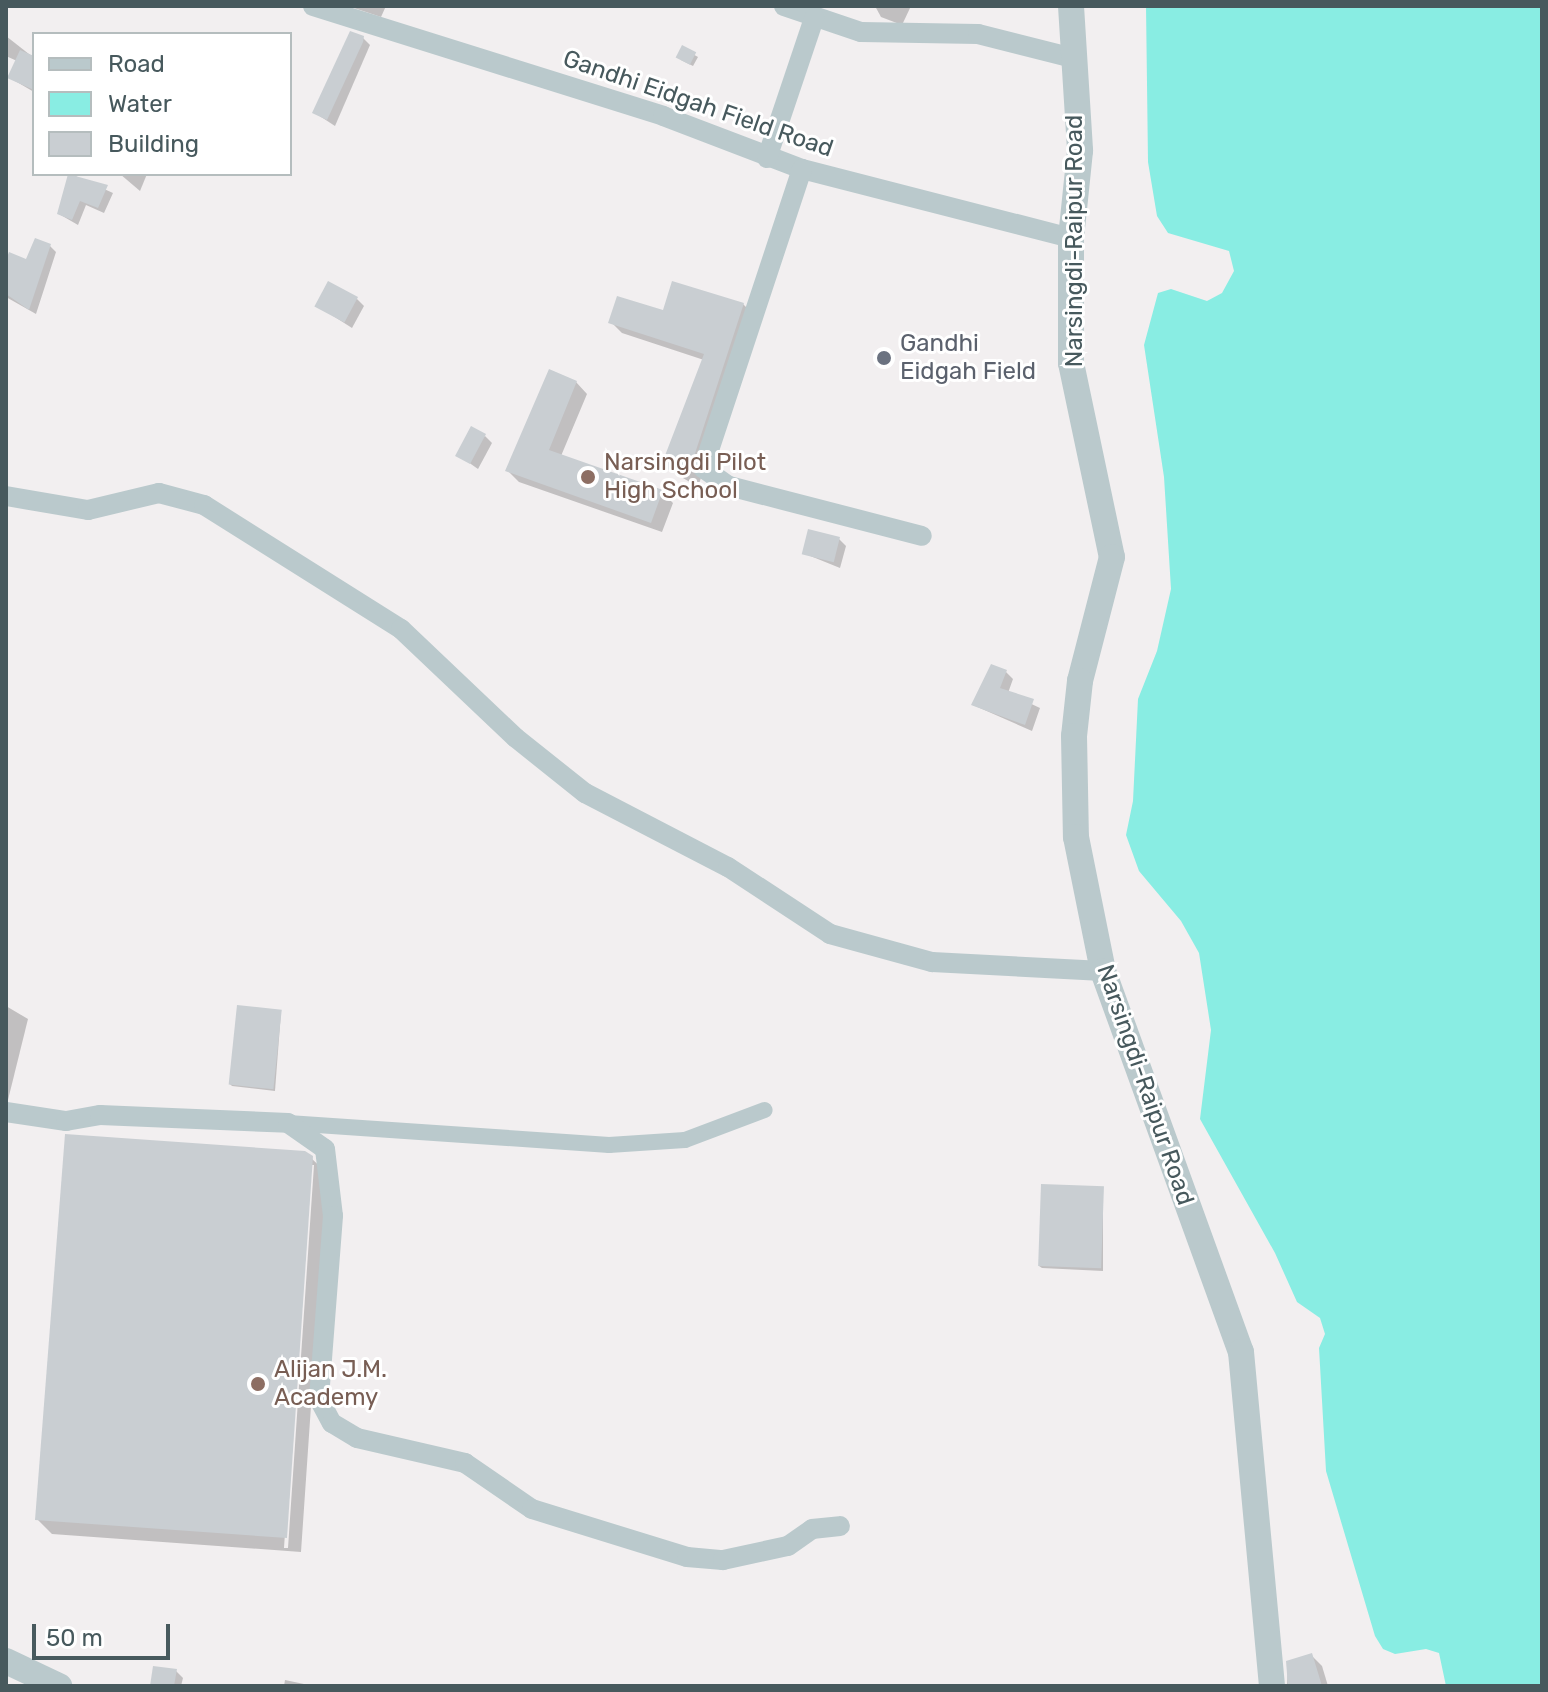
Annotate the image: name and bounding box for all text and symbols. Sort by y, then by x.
legend [32,32,292,176]
street label: Gandhi Eidgah Field Road [559,44,837,164]
text: Road [108,50,165,78]
text: Water [108,90,172,118]
street label: Narsingdi-Raipur Road [1061,115,1089,367]
text: Building [108,130,199,158]
place label: Gandhi Eidgah Field [900,330,1036,386]
marker: Gandhi Eidgah Field [875,349,893,367]
place label: Narsingdi Pilot High School [604,449,766,505]
marker: Narsingdi Pilot High School [579,468,597,486]
street label: Narsingdi-Raipur Road [1090,961,1200,1209]
place label: Alijan J.M. Academy [274,1356,387,1412]
marker: Alijan J.M. Academy [249,1375,267,1393]
scale bar [36,1608,174,1658]
text: 50 m [46,1624,103,1652]

